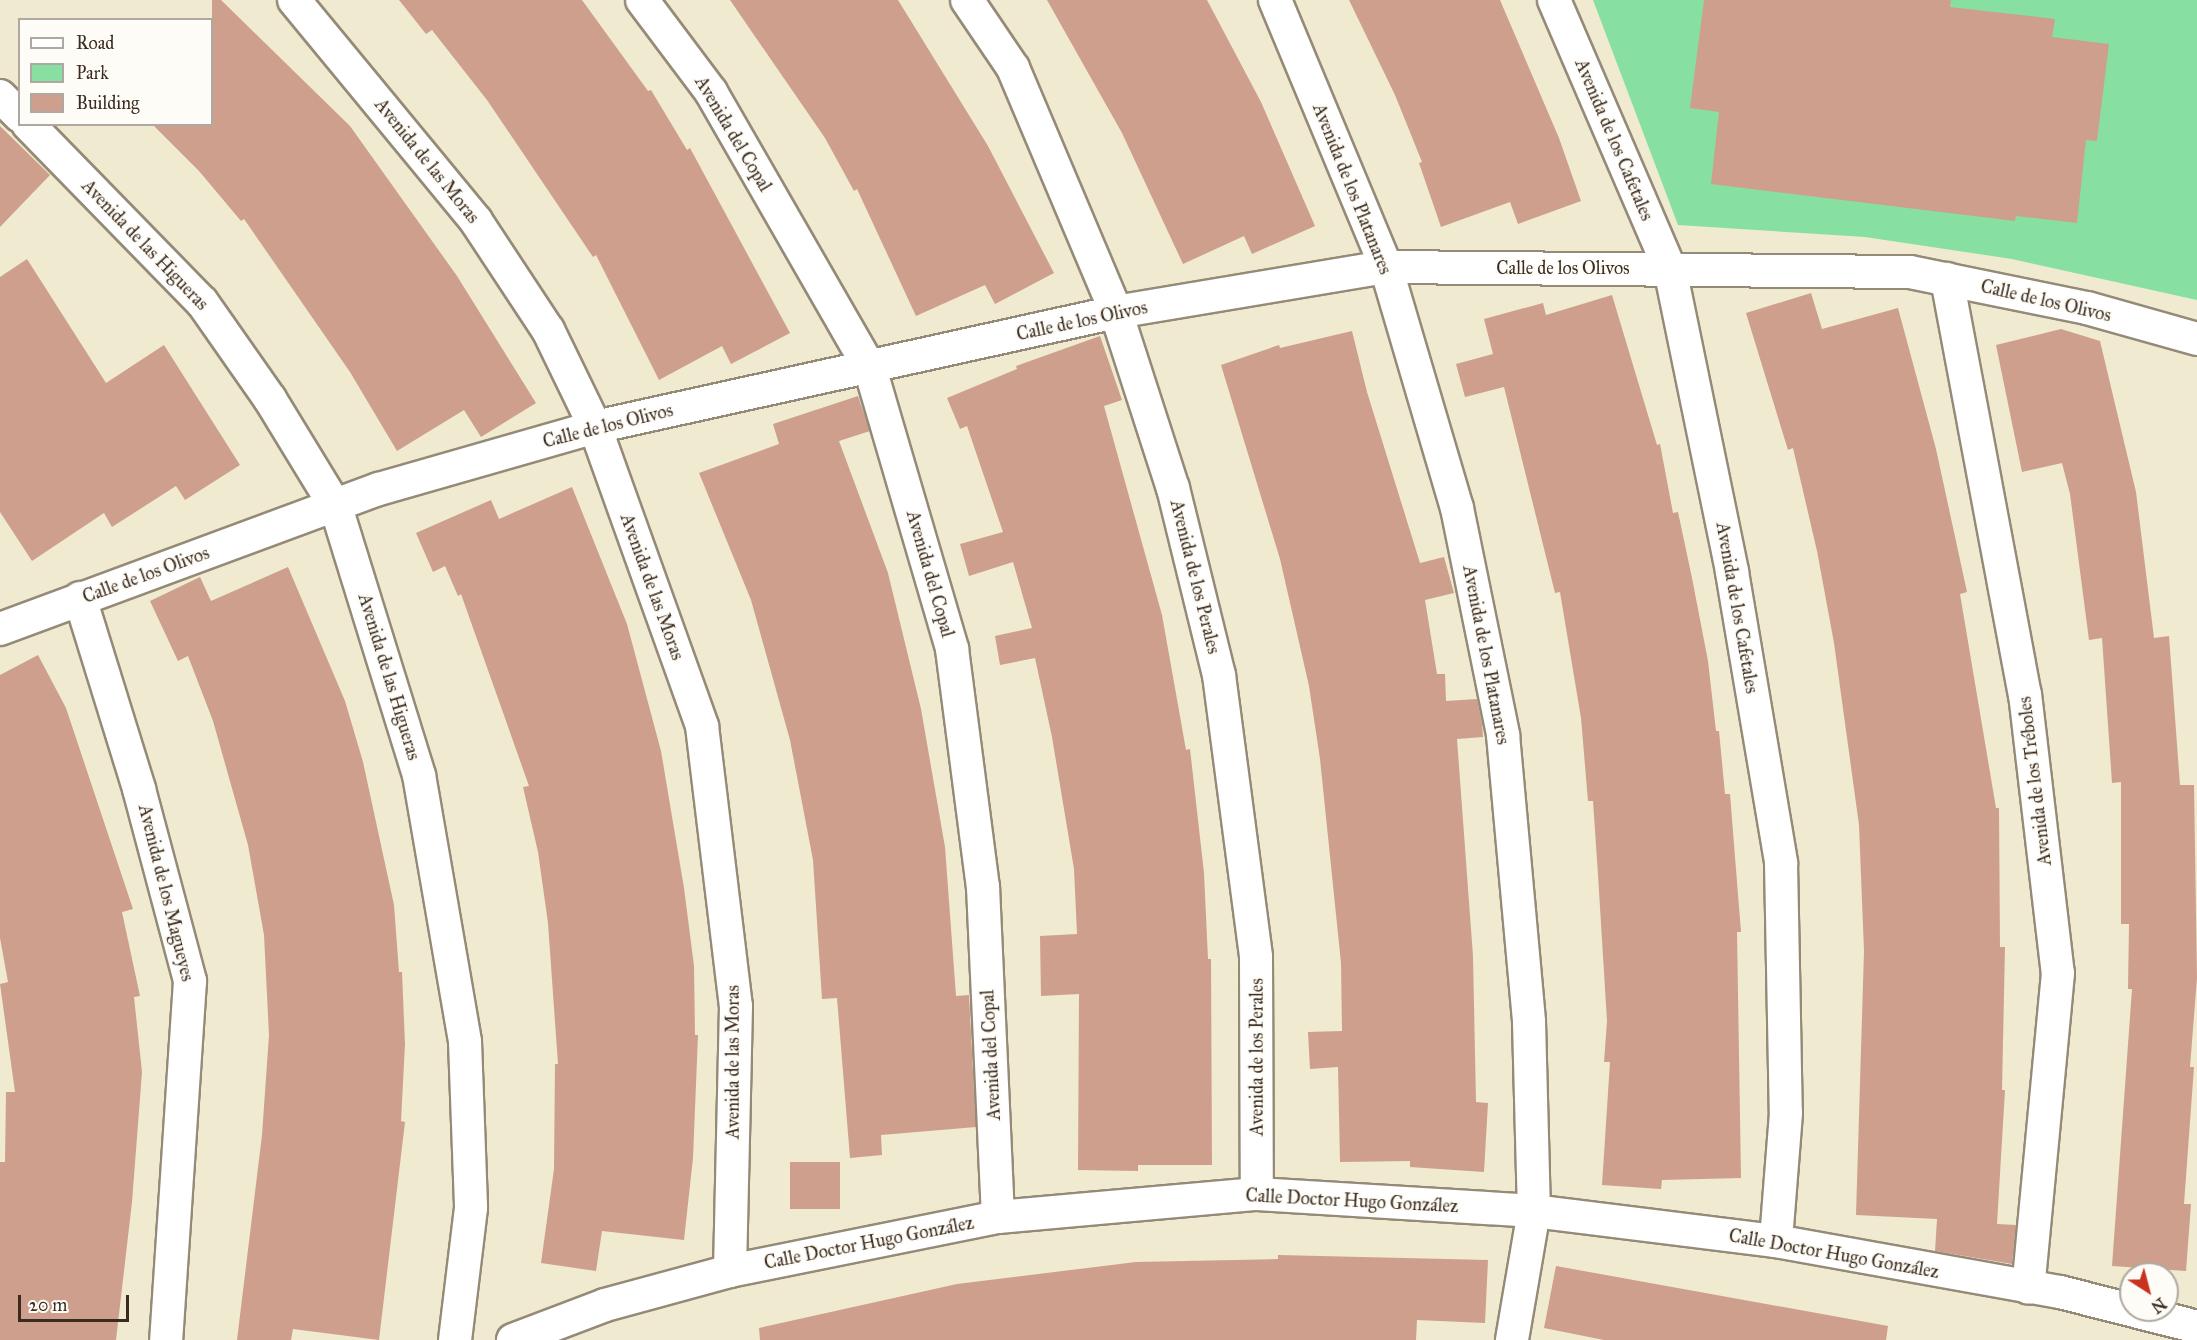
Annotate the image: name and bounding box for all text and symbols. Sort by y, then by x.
legend [18,18,213,126]
text: Road [76,32,114,54]
street label: Avenida de los Cafetales [1570,56,1658,224]
text: Park [76,62,109,84]
street label: Avenida del Copal [690,72,776,196]
text: Building [76,92,139,114]
street label: Avenida de las Moras [370,94,484,228]
street label: Avenida de los Platanares [1308,101,1396,277]
street label: Avenida de las Higueras [77,175,213,315]
street label: Calle de los Olivos [1496,257,1630,279]
street label: Calle de los Olivos [1979,275,2113,327]
street label: Calle de los Olivos [1015,297,1149,345]
street label: Calle de los Olivos [541,399,675,453]
street label: Avenida de los Perales [1165,498,1225,656]
street label: Avenida del Copal [902,508,958,640]
street label: Avenida de las Moras [615,511,689,663]
street label: Avenida de los Cafetales [1711,521,1763,695]
street label: Calle de los Olivos [80,542,212,608]
street label: Avenida de los Platanares [1458,564,1514,746]
street label: Avenida de las Higueras [353,591,425,763]
street label: Avenida de los Tréboles [2014,695,2056,867]
street label: Avenida de los Magueyes [134,802,198,984]
street label: Avenida de los Perales [1246,978,1268,1136]
street label: Avenida de las Moras [722,985,744,1139]
street label: Avenida del Copal [977,989,1005,1121]
street label: Calle Doctor Hugo González [1245,1185,1459,1217]
street label: Calle Doctor Hugo González [762,1212,976,1274]
street label: Calle Doctor Hugo González [1727,1225,1941,1283]
north arrow [2119,1262,2179,1322]
scale bar [21,1283,132,1321]
text: 20 m [29,1294,67,1316]
text: N [2148,1294,2170,1317]

